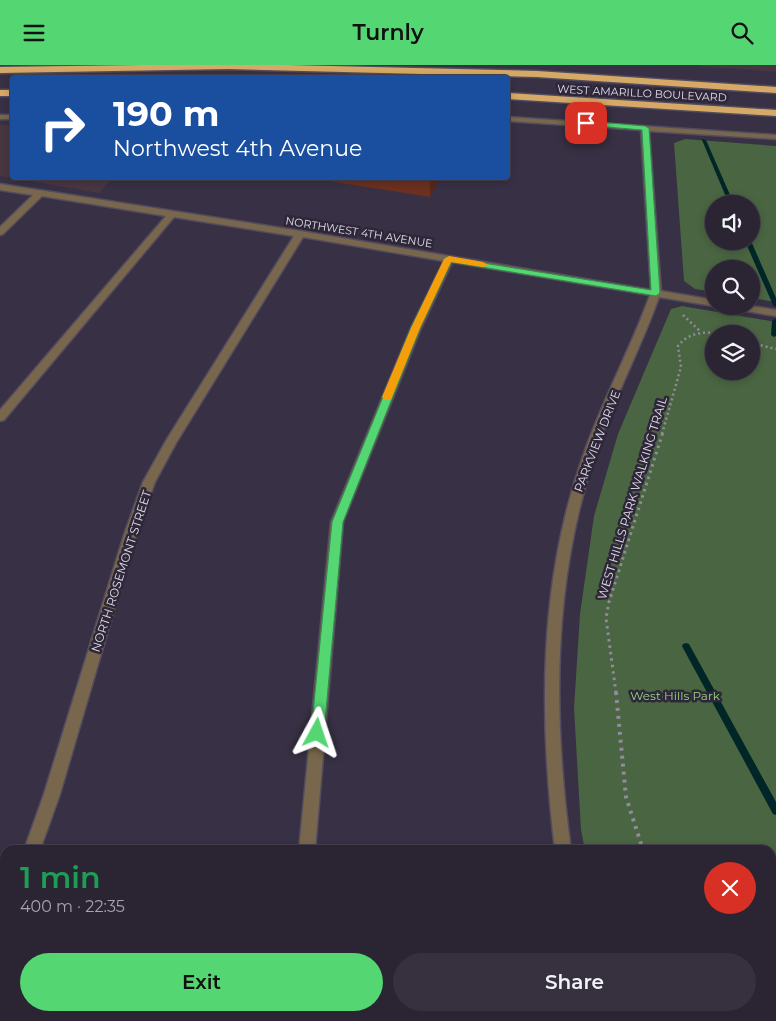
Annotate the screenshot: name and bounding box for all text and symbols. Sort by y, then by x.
icon: menu [20,19,48,47]
text: Turnly [352,19,424,46]
icon: search [728,19,756,47]
street label: WEST AMARILLO BOULEVARD [557,82,727,104]
text: 190 m [113,92,219,135]
icon: right [30,95,95,160]
pin [565,102,607,144]
icon: arrive [572,109,600,137]
text: Northwest 4th Avenue [113,135,362,162]
map controls [705,195,760,380]
button: sound [705,195,760,250]
street label: NORTHWEST 4TH AVENUE [285,213,433,251]
button: search [705,260,760,315]
button: layers [705,325,760,380]
street label: PARKVIEW DRIVE [571,388,623,494]
street label: WEST HILLS PARK WALKING TRAIL [594,395,670,601]
street label: NORTH ROSEMONT STREET [88,488,154,654]
park label: West Hills Park [630,688,721,703]
position arrow [290,706,342,758]
text: 1 min [20,859,101,896]
button: close [704,862,756,914]
text: 400 m · 22:35 [20,897,125,916]
button: Exit [20,953,383,1011]
button: Share [393,953,756,1011]

